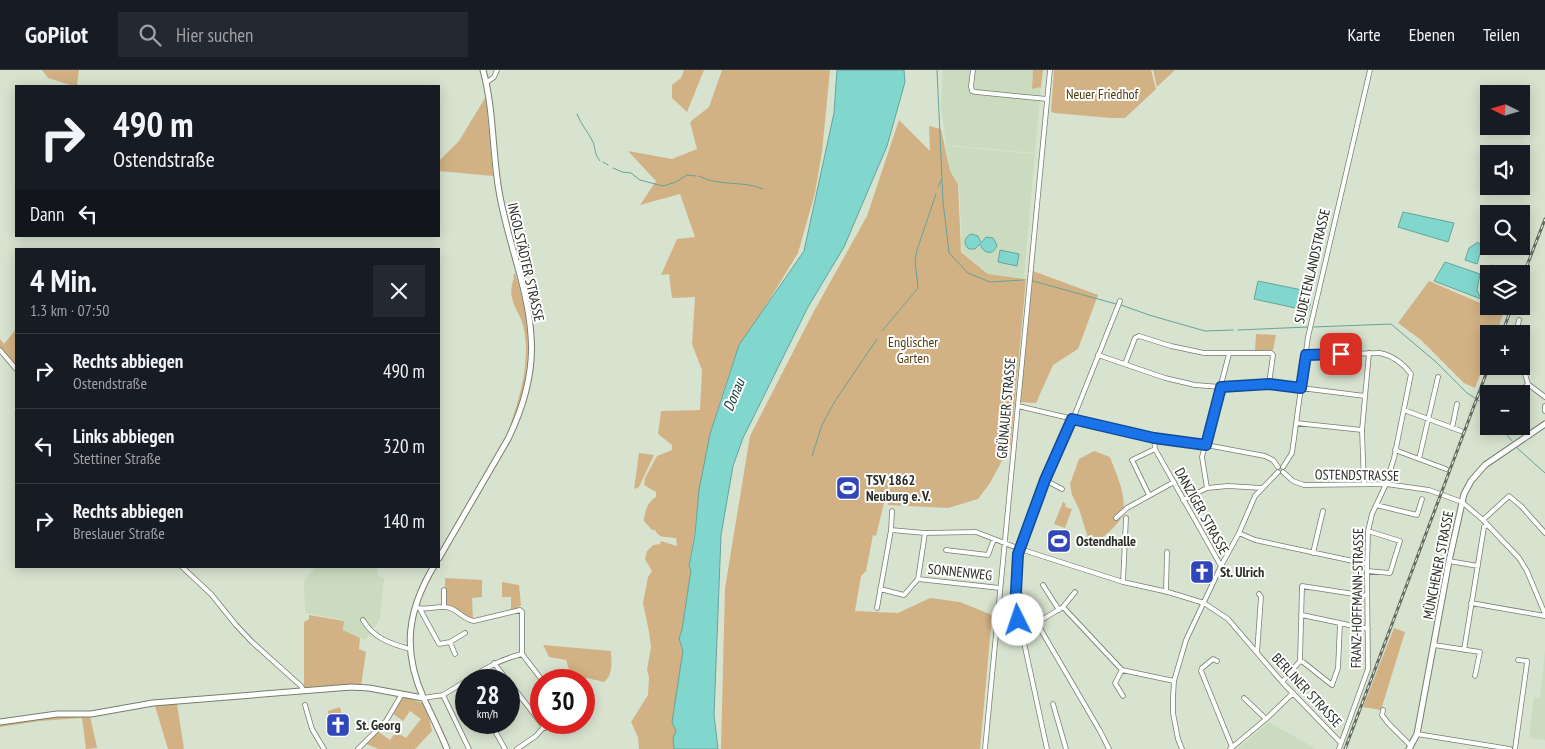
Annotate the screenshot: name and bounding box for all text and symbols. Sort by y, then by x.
search box [118,12,468,57]
text: GoPilot [25,19,88,50]
icon: search [136,21,164,49]
text: Hier suchen [176,23,253,47]
text: Karte [1347,23,1381,46]
text: Ebenen [1409,23,1455,46]
text: Teilen [1483,23,1520,46]
park label: Neuer Friedhof [1066,85,1138,103]
north arrow [1480,85,1530,135]
map controls [1480,85,1530,435]
text: 490 m [113,101,194,147]
icon: right [30,105,95,170]
text: Ostendstraße [113,145,215,173]
button: sound [1480,145,1530,195]
icon: left [74,200,102,228]
street label: INGOLSTÄDTER STRASSE [504,201,548,323]
text: Dann [30,202,64,226]
button: search [1480,205,1530,255]
street label: SUDETENLANDSTRASSE [1290,207,1334,325]
text: 4 Min. [30,261,97,300]
button: close [373,265,425,317]
button: layers [1480,265,1530,315]
text: 1.3 km · 07:50 [30,300,110,320]
button: + [1480,325,1530,375]
park label: Englischer Garten [888,333,938,367]
pin [1320,333,1362,375]
icon: arrive [1327,340,1355,368]
text: Rechts abbiegen [73,349,183,373]
icon: right [30,357,58,385]
street label: GRÜNAUER STRASSE [993,357,1019,459]
text: 490 m [383,359,425,383]
text: Ostendstraße [73,373,147,393]
water label: Donau [718,374,749,414]
button: − [1480,385,1530,435]
text: Links abbiegen [73,424,174,448]
icon: left [30,432,58,460]
text: 320 m [383,434,425,458]
text: Stettiner Straße [73,448,161,468]
street label: DANZIGER STRASSE [1171,464,1233,558]
street label: OSTENDSTRASSE [1315,465,1399,485]
place label: TSV 1862 Neuburg e. V. [866,471,931,505]
sports icon: TSV 1862 Neuburg e. V. [835,475,861,501]
text: Rechts abbiegen [73,499,183,523]
icon: right [30,507,58,535]
text: 140 m [383,509,425,533]
street label: MÜNCHENER STRASSE [1419,509,1457,621]
text: Breslauer Straße [73,523,165,543]
sports icon: Ostendhalle [1046,528,1072,554]
street label: FRANZ-HOFFMANN-STRASSE [1347,528,1367,668]
place label: Ostendhalle [1076,532,1136,550]
church icon: St. Ulrich [1189,559,1215,585]
street label: SONNENWEG [927,560,993,584]
place label: St. Ulrich [1220,563,1264,581]
position arrow [991,593,1043,645]
street label: BERLINER STRASSE [1268,649,1346,731]
speed limit sign: 30 [530,669,595,734]
text: 28 [476,679,499,711]
text: km/h [477,706,498,721]
church icon: St. Georg [325,712,351,738]
place label: St. Georg [356,716,401,734]

